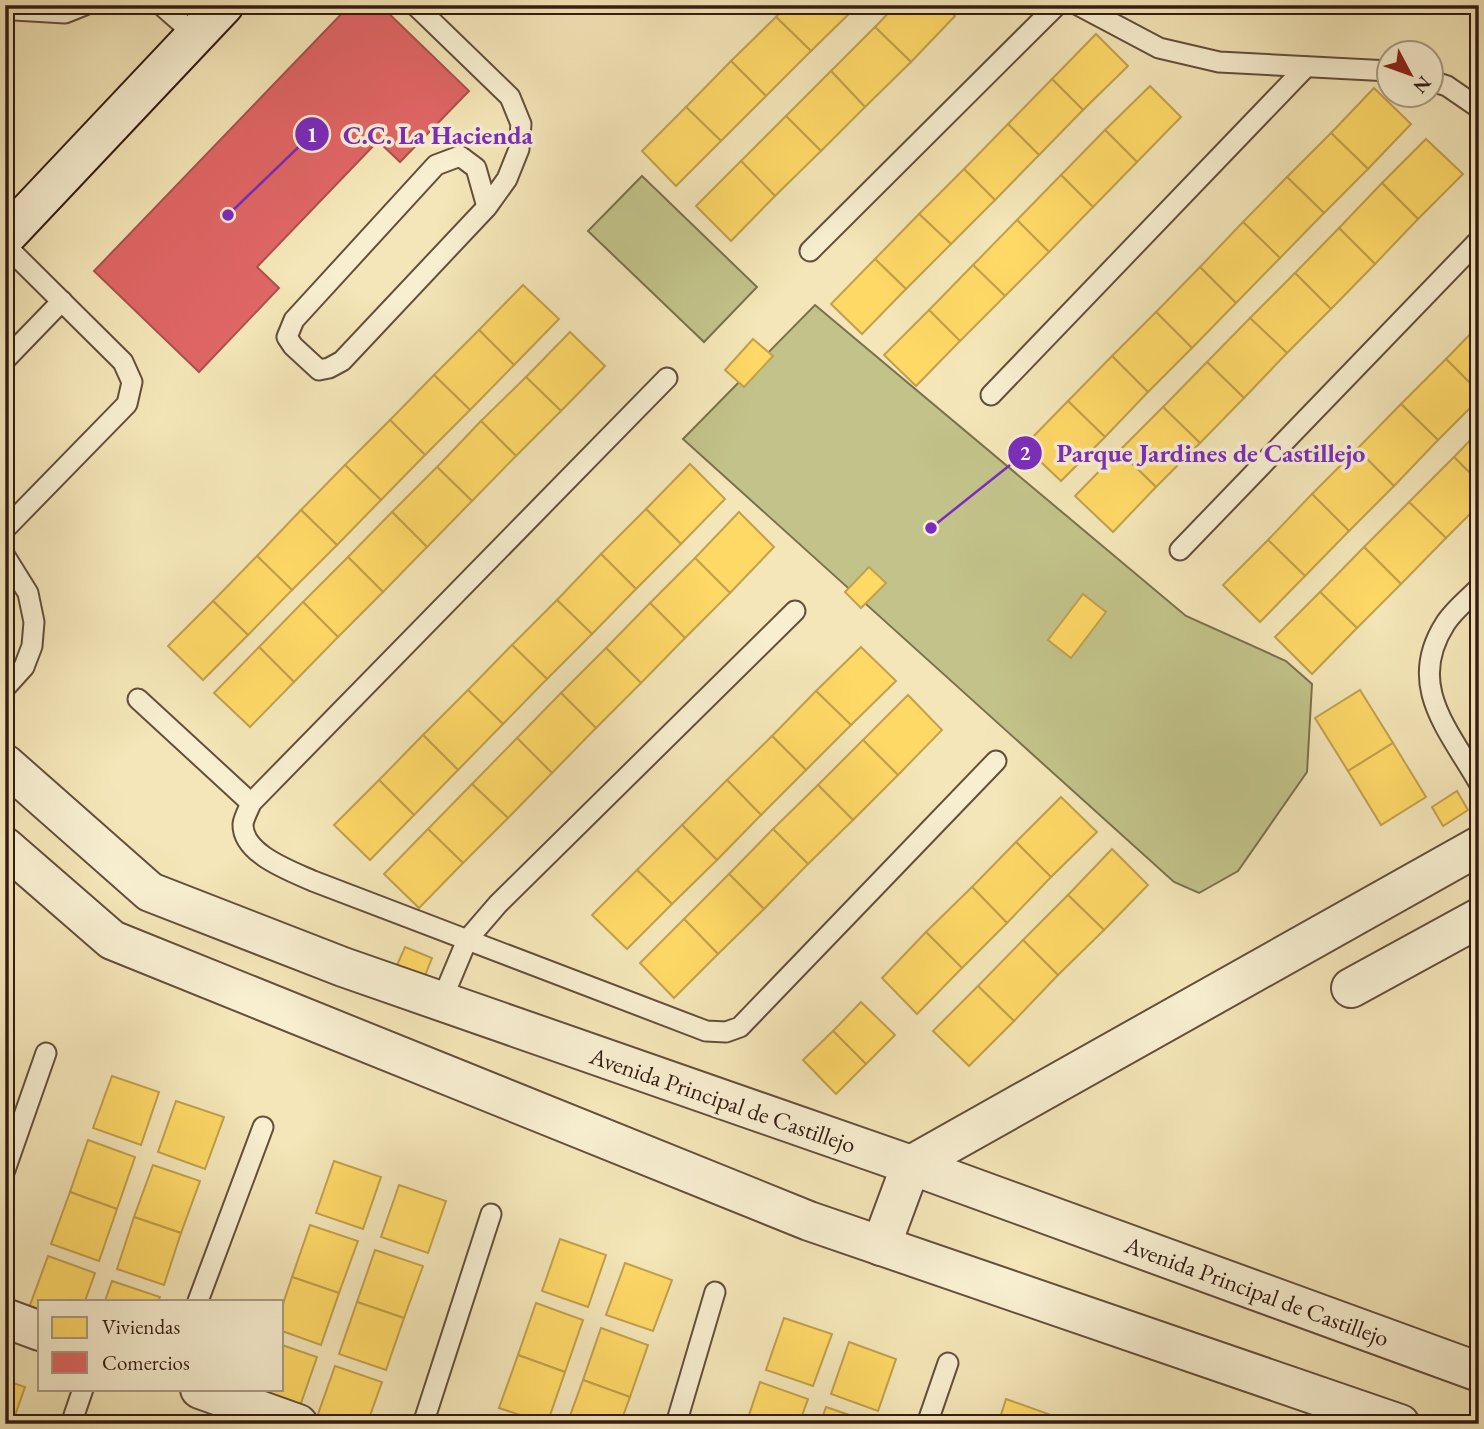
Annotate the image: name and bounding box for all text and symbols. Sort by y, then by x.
north arrow [1376,38,1446,108]
text: N [1408,71,1437,99]
callout: C.C. La Hacienda [294,111,547,158]
text: C.C. La Hacienda [343,118,534,152]
text: 1 [306,121,318,148]
callout: Parque Jardines de Castillejo [1007,430,1379,477]
text: Parque Jardines de Castillejo [1057,436,1365,470]
text: 2 [1019,439,1031,466]
street label: Avenida Principal de Castillejo [585,1040,860,1160]
street label: Avenida Principal de Castillejo [1120,1228,1394,1353]
legend [38,1300,284,1390]
text: Viviendas [102,1313,180,1340]
text: Comercios [102,1349,190,1376]

